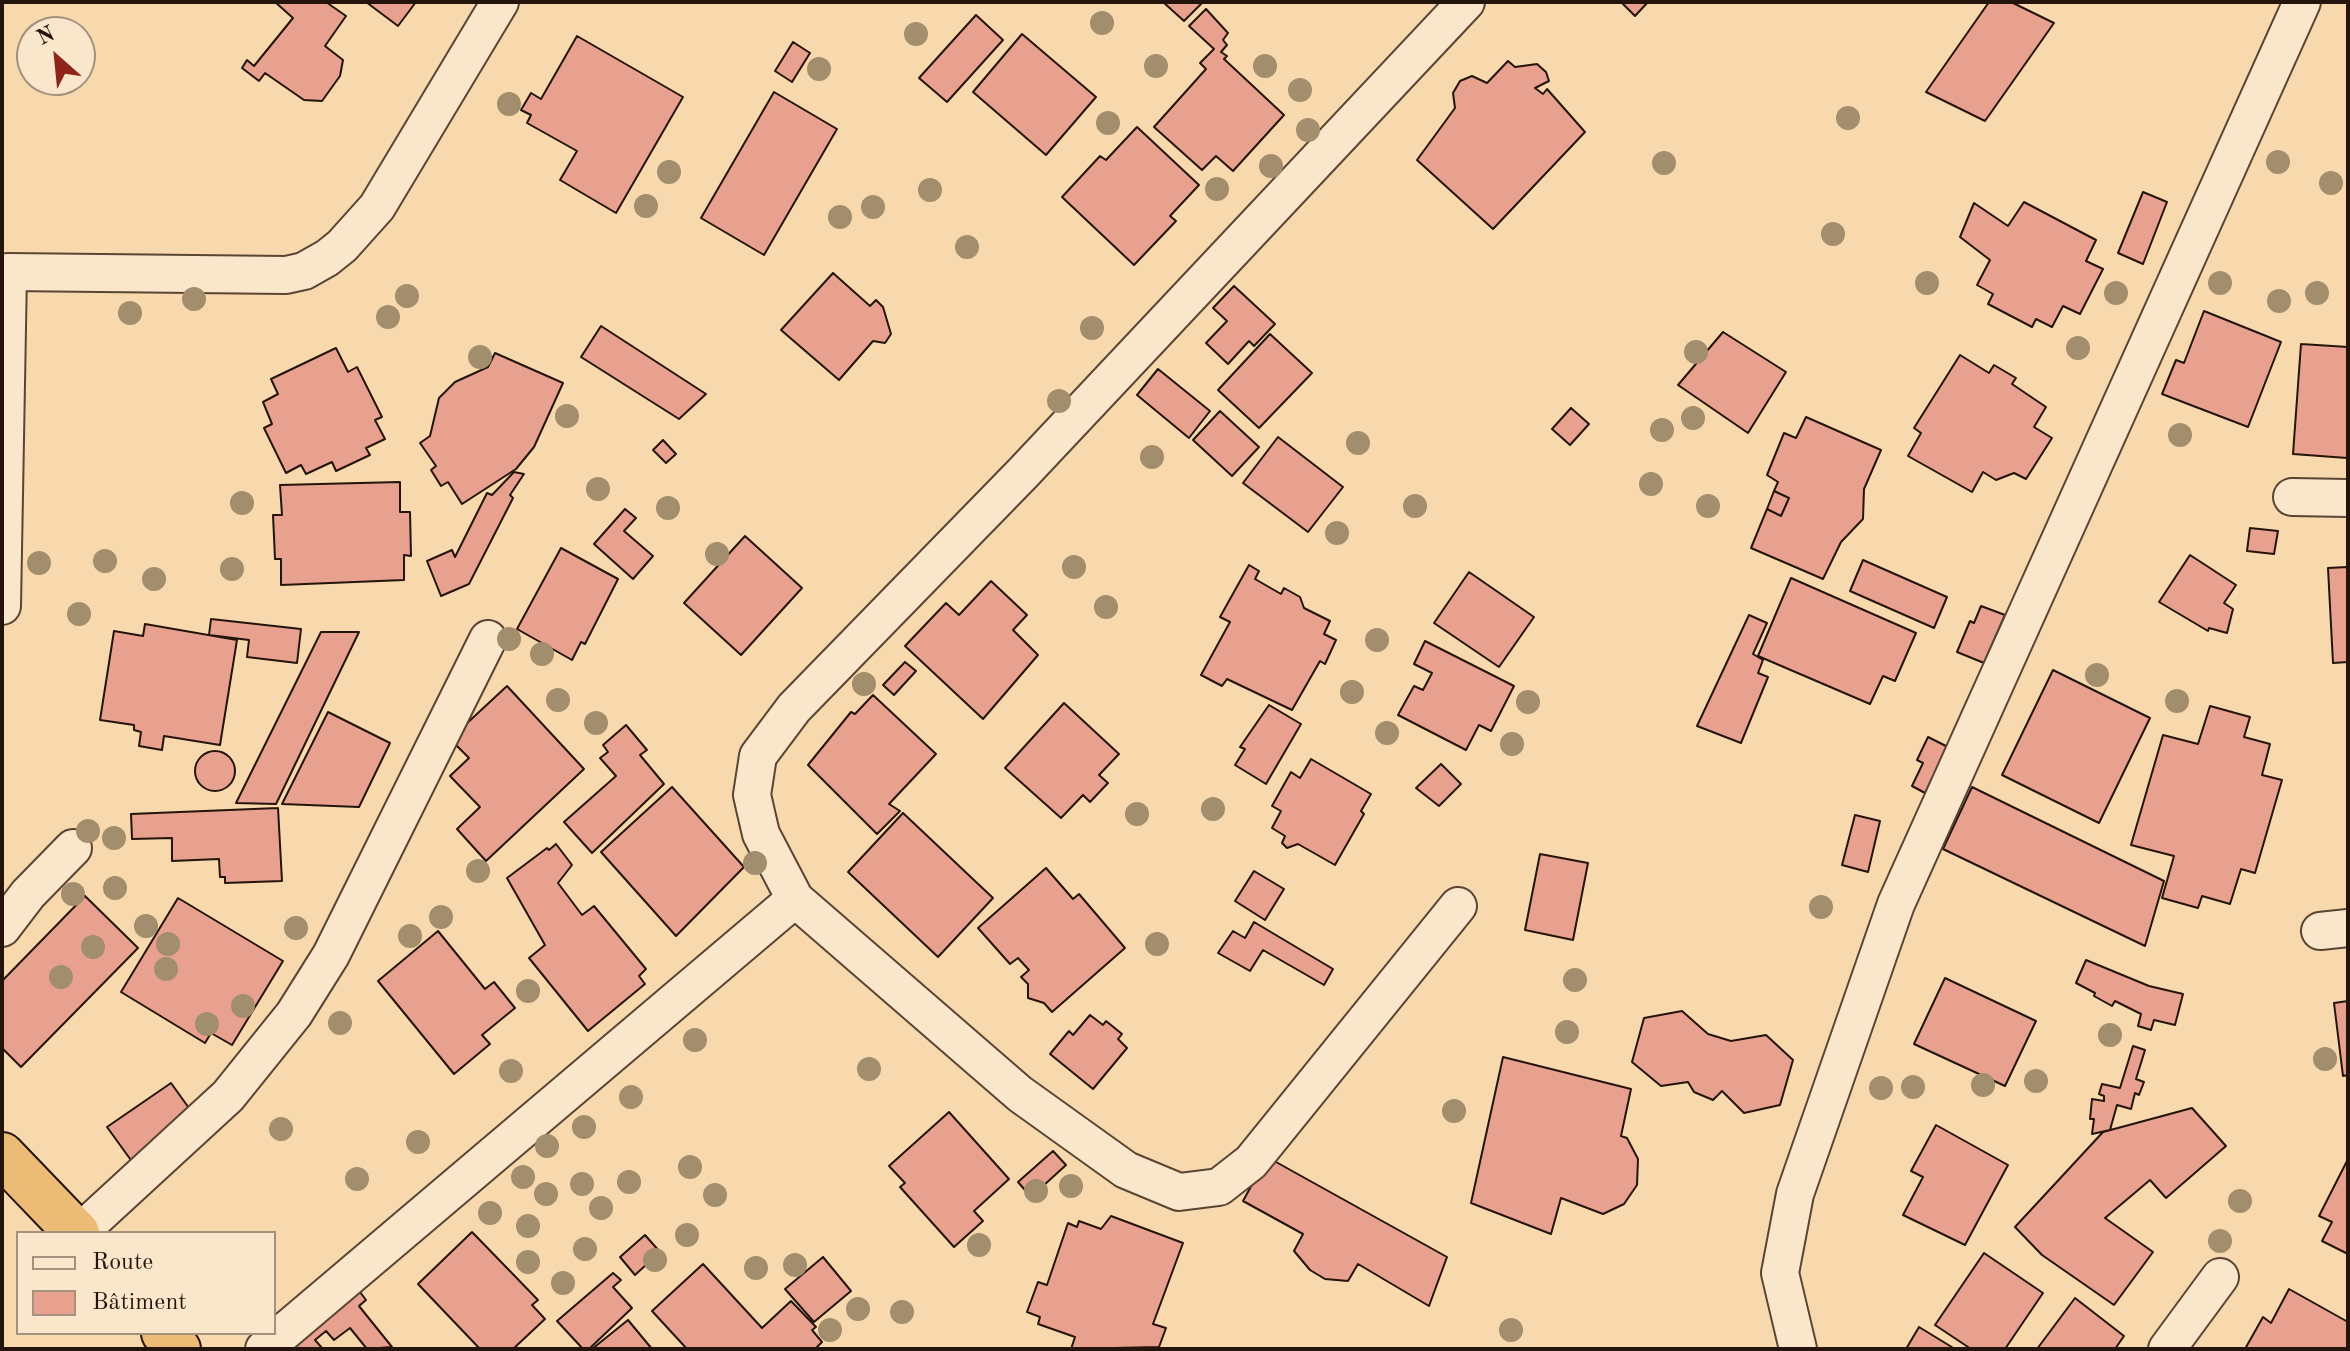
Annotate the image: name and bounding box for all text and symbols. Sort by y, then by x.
north arrow [16,16,96,96]
text: N [34,23,58,50]
legend [16,1231,276,1335]
text: Route [92,1251,153,1275]
text: Bâtiment [92,1291,187,1315]

